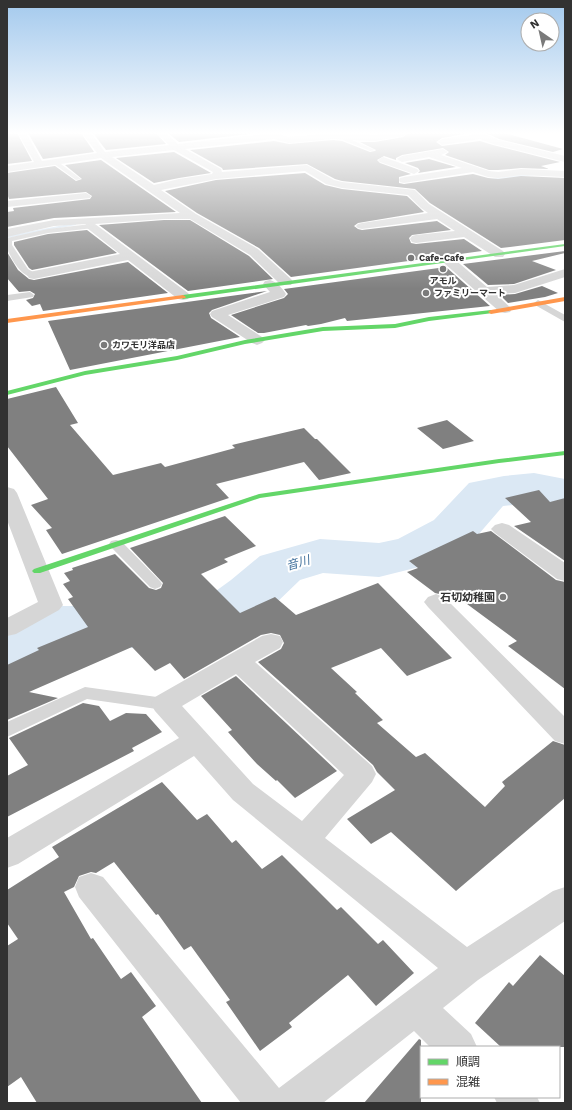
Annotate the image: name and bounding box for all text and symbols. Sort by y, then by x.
north arrow [520,12,560,52]
text: N [528,16,542,32]
marker: Cafe-Cafe [406,253,416,263]
place label: Cafe-Cafe [419,253,464,263]
marker: アモル [438,264,448,274]
place label: アモル [429,276,457,286]
marker: ファミリーマート [421,288,431,298]
place label: ファミリーマート [434,288,506,298]
marker: カワモリ洋品店 [99,340,109,350]
place label: カワモリ洋品店 [112,340,175,350]
water label: 音川 [285,552,313,573]
place label: 石切幼稚園 [440,591,495,604]
marker: 石切幼稚園 [498,592,508,602]
legend [420,1046,560,1098]
text: 順調 [456,1055,480,1069]
text: 混雑 [456,1075,480,1089]

